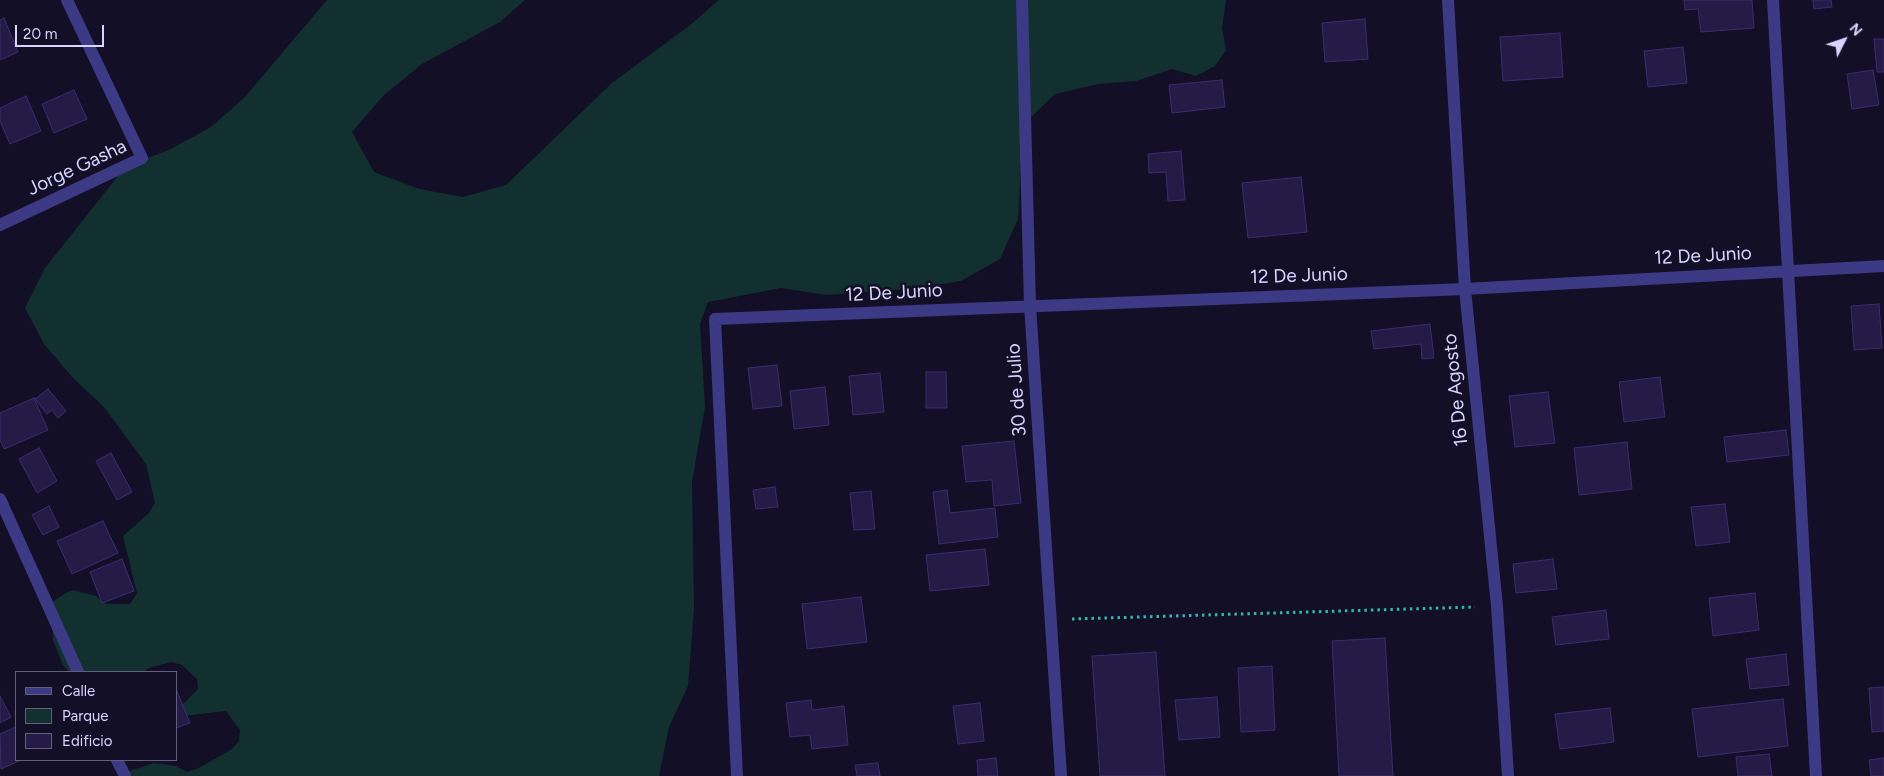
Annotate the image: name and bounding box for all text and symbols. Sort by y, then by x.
scale bar [18,15,106,47]
north arrow [1819,15,1869,65]
text: N [1846,20,1866,39]
text: 20 m [23,25,57,43]
street label: Jorge Gasha [24,135,130,201]
street label: 12 De Junio [1654,242,1752,270]
street label: 12 De Junio [1250,263,1348,289]
street label: 12 De Junio [845,279,943,307]
street label: 16 De Agosto [1439,332,1473,448]
street label: 30 de Julio [1002,343,1032,437]
legend [15,671,178,761]
text: Calle [62,682,95,700]
text: Parque [62,707,109,725]
text: Edificio [62,732,112,750]

